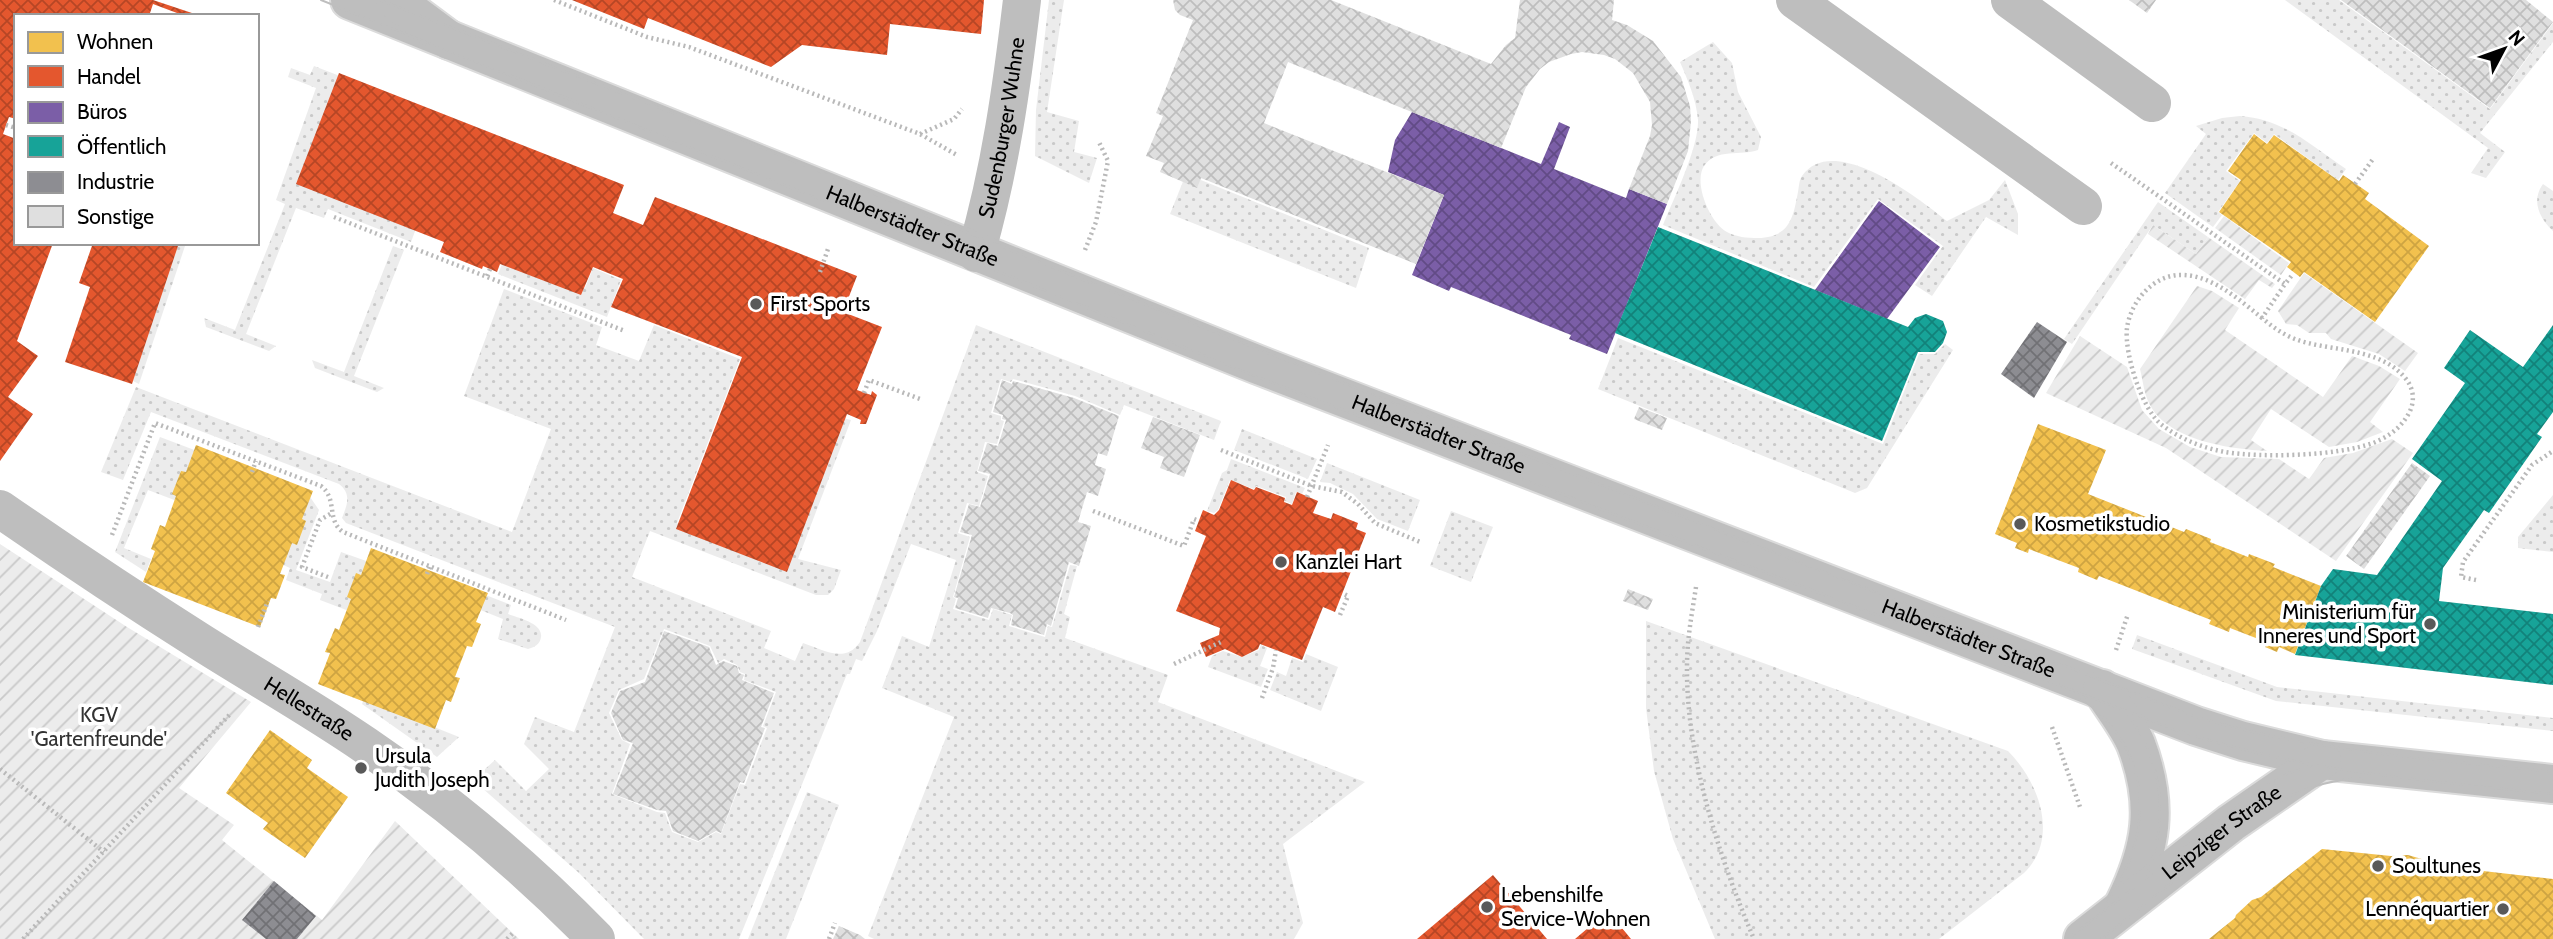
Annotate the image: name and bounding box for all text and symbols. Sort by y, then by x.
legend [14,14,259,245]
north arrow [2469,14,2539,84]
text: N [2503,26,2530,51]
text: Wohnen [77,29,153,54]
street label: Sudenburger Wuhne [973,36,1029,221]
text: Handel [77,64,141,89]
text: Büros [77,99,127,124]
text: Öffentlich [77,134,166,159]
text: Industrie [77,169,154,194]
street label: Halberstädter Straße [823,180,1003,271]
text: Sonstige [77,204,154,229]
place label: First Sports [770,291,871,316]
marker: First Sports [748,296,764,312]
street label: Halberstädter Straße [1348,389,1529,479]
place label: Kosmetikstudio [2034,511,2170,536]
marker: Kosmetikstudio [2012,516,2028,532]
place label: Kanzlei Hart [1295,549,1402,574]
marker: Kanzlei Hart [1273,554,1289,570]
street label: Halberstädter Straße [1879,593,2059,683]
place label: Ministerium für Inneres und Sport [2258,599,2416,648]
marker: Ministerium für Inneres und Sport [2422,616,2438,632]
street label: Hellestraße [260,671,359,746]
park label: KGV 'Gartenfreunde' [31,702,167,751]
place label: Ursula Judith Joseph [374,743,490,792]
marker: Ursula Judith Joseph [353,760,369,776]
street label: Leipziger Straße [2157,779,2286,884]
place label: Soultunes [2392,853,2481,878]
marker: Soultunes [2370,858,2386,874]
place label: Lebenshilfe Service-Wohnen [1501,882,1651,931]
place label: Lennéquartier [2365,896,2489,921]
marker: Lebenshilfe Service-Wohnen [1479,899,1495,915]
marker: Lennéquartier [2495,901,2511,917]

